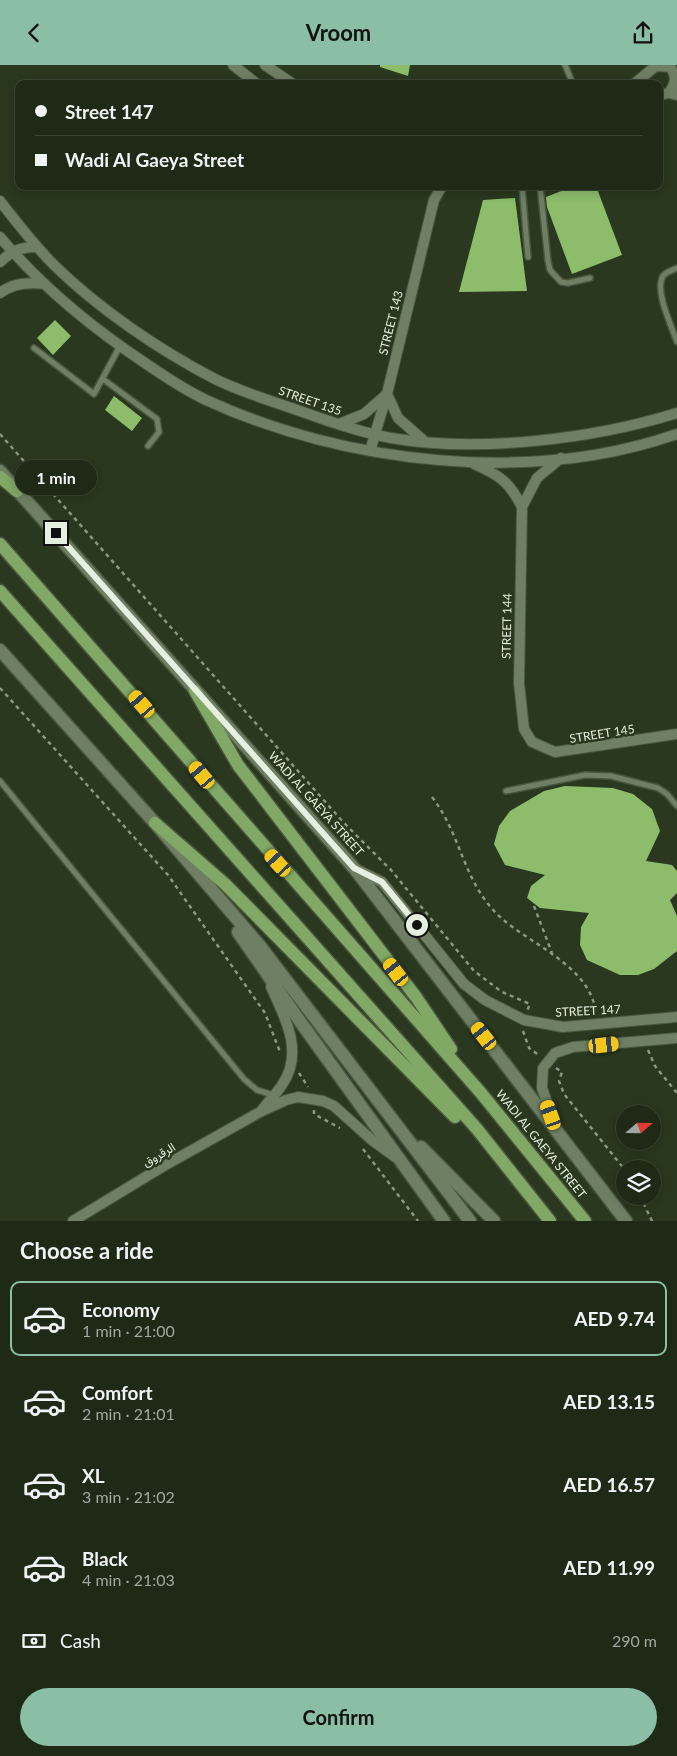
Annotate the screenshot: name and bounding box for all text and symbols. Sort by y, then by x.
icon: back [20,19,48,47]
text: Vroom [306,19,371,46]
icon: share [629,19,657,47]
text: Street 147 [65,100,154,123]
text: Wadi Al Gaeya Street [65,148,244,171]
street label: STREET 143 [375,289,406,357]
street label: STREET 135 [277,383,344,418]
callout: 1 min [15,461,97,495]
text: 1 min [36,468,76,487]
route end [45,522,67,544]
street label: STREET 144 [498,593,515,659]
car [126,688,157,720]
street label: STREET 145 [568,721,636,746]
street label: WADI AL GAEYA STREET [265,748,367,859]
car [186,759,217,791]
car [262,847,293,879]
route start [406,914,428,936]
car [380,956,411,988]
street label: STREET 147 [555,1001,621,1020]
car [468,1020,499,1052]
car [588,1036,619,1054]
street label: WADI AL GAEYA STREET [493,1086,590,1201]
car [539,1098,562,1132]
north arrow [616,1105,661,1150]
map controls [616,1105,661,1205]
street label: الرقروق [140,1139,178,1170]
button: layers [616,1160,661,1205]
text: Choose a ride [20,1237,154,1264]
icon: car [22,1296,67,1341]
text: Economy [82,1298,160,1321]
text: AED 9.74 [574,1307,655,1330]
text: 1 min · 21:00 [82,1321,175,1340]
icon: car [22,1379,67,1424]
text: Comfort [82,1381,153,1404]
text: AED 13.15 [563,1390,655,1413]
text: 2 min · 21:01 [82,1404,175,1423]
icon: car [22,1462,67,1507]
text: XL [82,1464,105,1487]
text: AED 16.57 [563,1473,655,1496]
text: 3 min · 21:02 [82,1487,175,1506]
icon: car [22,1545,67,1590]
text: Black [82,1547,128,1570]
text: AED 11.99 [563,1556,655,1579]
text: 4 min · 21:03 [82,1570,175,1589]
icon: cash [20,1627,48,1655]
text: Cash [60,1629,101,1652]
text: 290 m [612,1631,657,1650]
button: Confirm [20,1688,657,1746]

